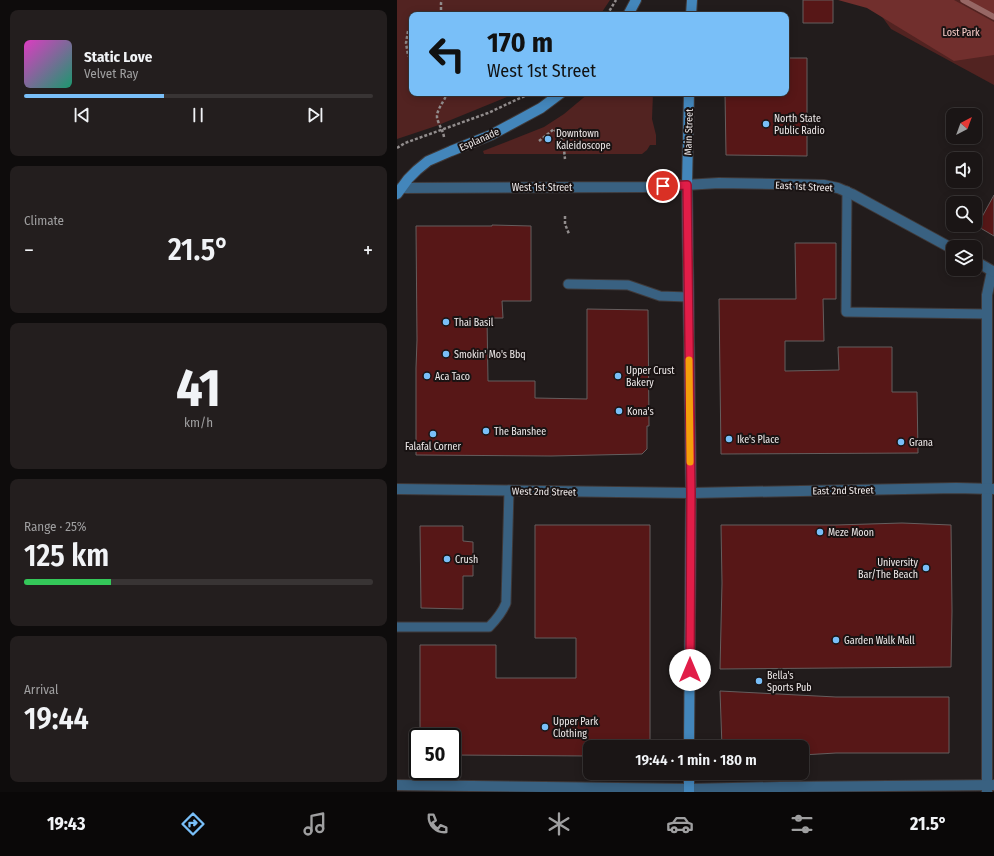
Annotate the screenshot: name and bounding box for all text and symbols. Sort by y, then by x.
text: 170 m [487,26,553,59]
park label: Lost Park [942,27,980,39]
icon: left [421,28,473,80]
text: Static Love [84,48,152,66]
text: West 1st Street [487,60,596,82]
text: Velvet Ray [84,66,138,81]
icon: previous [71,104,93,126]
icon: pause [187,104,209,126]
icon: next [304,104,326,126]
street label: Main Street [682,108,696,156]
north arrow [946,108,982,144]
map controls [946,108,982,276]
place label: North State Public Radio [774,113,825,137]
marker: North State Public Radio [761,119,771,129]
street label: Esplanade [458,126,501,154]
place label: Downtown Kaleidoscope [556,128,611,152]
marker: Downtown Kaleidoscope [543,134,553,144]
button: sound [946,152,982,188]
pin [646,169,680,203]
icon: arrive [652,175,674,197]
street label: East 1st Street [775,179,834,195]
street label: West 1st Street [512,182,573,194]
button: search [946,196,982,232]
text: Climate [24,213,64,228]
text: 21.5° [168,232,229,268]
text: − [24,237,34,264]
text: + [363,237,373,264]
button: layers [946,240,982,276]
marker: Thai Basil [441,317,451,327]
place label: Thai Basil [454,317,494,329]
marker: Smokin' Mo's Bbq [441,349,451,359]
place label: Smokin' Mo's Bbq [454,349,526,361]
text: 41 [176,357,221,420]
place label: Upper Crust Bakery [626,365,675,389]
marker: Aca Taco [422,371,432,381]
place label: Aca Taco [435,371,470,383]
marker: Upper Crust Bakery [613,371,623,381]
marker: Kona's [614,406,624,416]
place label: Kona's [627,406,654,418]
text: km/h [184,415,213,430]
marker: The Banshee [481,426,491,436]
place label: The Banshee [494,426,546,438]
marker: Falafal Corner [428,429,438,439]
marker: Ike's Place [724,434,734,444]
place label: Ike's Place [737,434,779,446]
marker: Grana [896,437,906,447]
place label: Grana [909,437,933,449]
place label: Falafal Corner [405,441,462,453]
street label: East 2nd Street [812,484,874,498]
street label: West 2nd Street [512,485,577,499]
text: Range · 25% [24,519,87,534]
marker: Meze Moon [815,527,825,537]
place label: Meze Moon [828,527,874,539]
text: 125 km [24,538,109,574]
marker: Crush [442,554,452,564]
place label: Crush [455,554,478,566]
place label: University Bar/The Beach [858,557,919,581]
marker: University Bar/The Beach [921,563,931,573]
marker: Garden Walk Mall [831,635,841,645]
place label: Garden Walk Mall [844,635,915,647]
position arrow [669,649,711,691]
place label: Bella's Sports Pub [767,670,811,694]
marker: Bella's Sports Pub [754,676,764,686]
text: Arrival [24,682,58,697]
text: 19:44 [24,701,89,737]
place label: Upper Park Clothing [553,716,598,740]
marker: Upper Park Clothing [540,722,550,732]
speed limit sign: 50 [409,728,461,780]
text: 19:44 · 1 min · 180 m [635,751,757,769]
icon: directions [179,810,207,838]
icon: music [301,810,329,838]
icon: phone [423,810,451,838]
icon: climate [545,810,573,838]
icon: car [666,810,694,838]
icon: filters [788,810,816,838]
text: 19:43 [47,813,85,835]
text: 21.5° [910,813,947,835]

